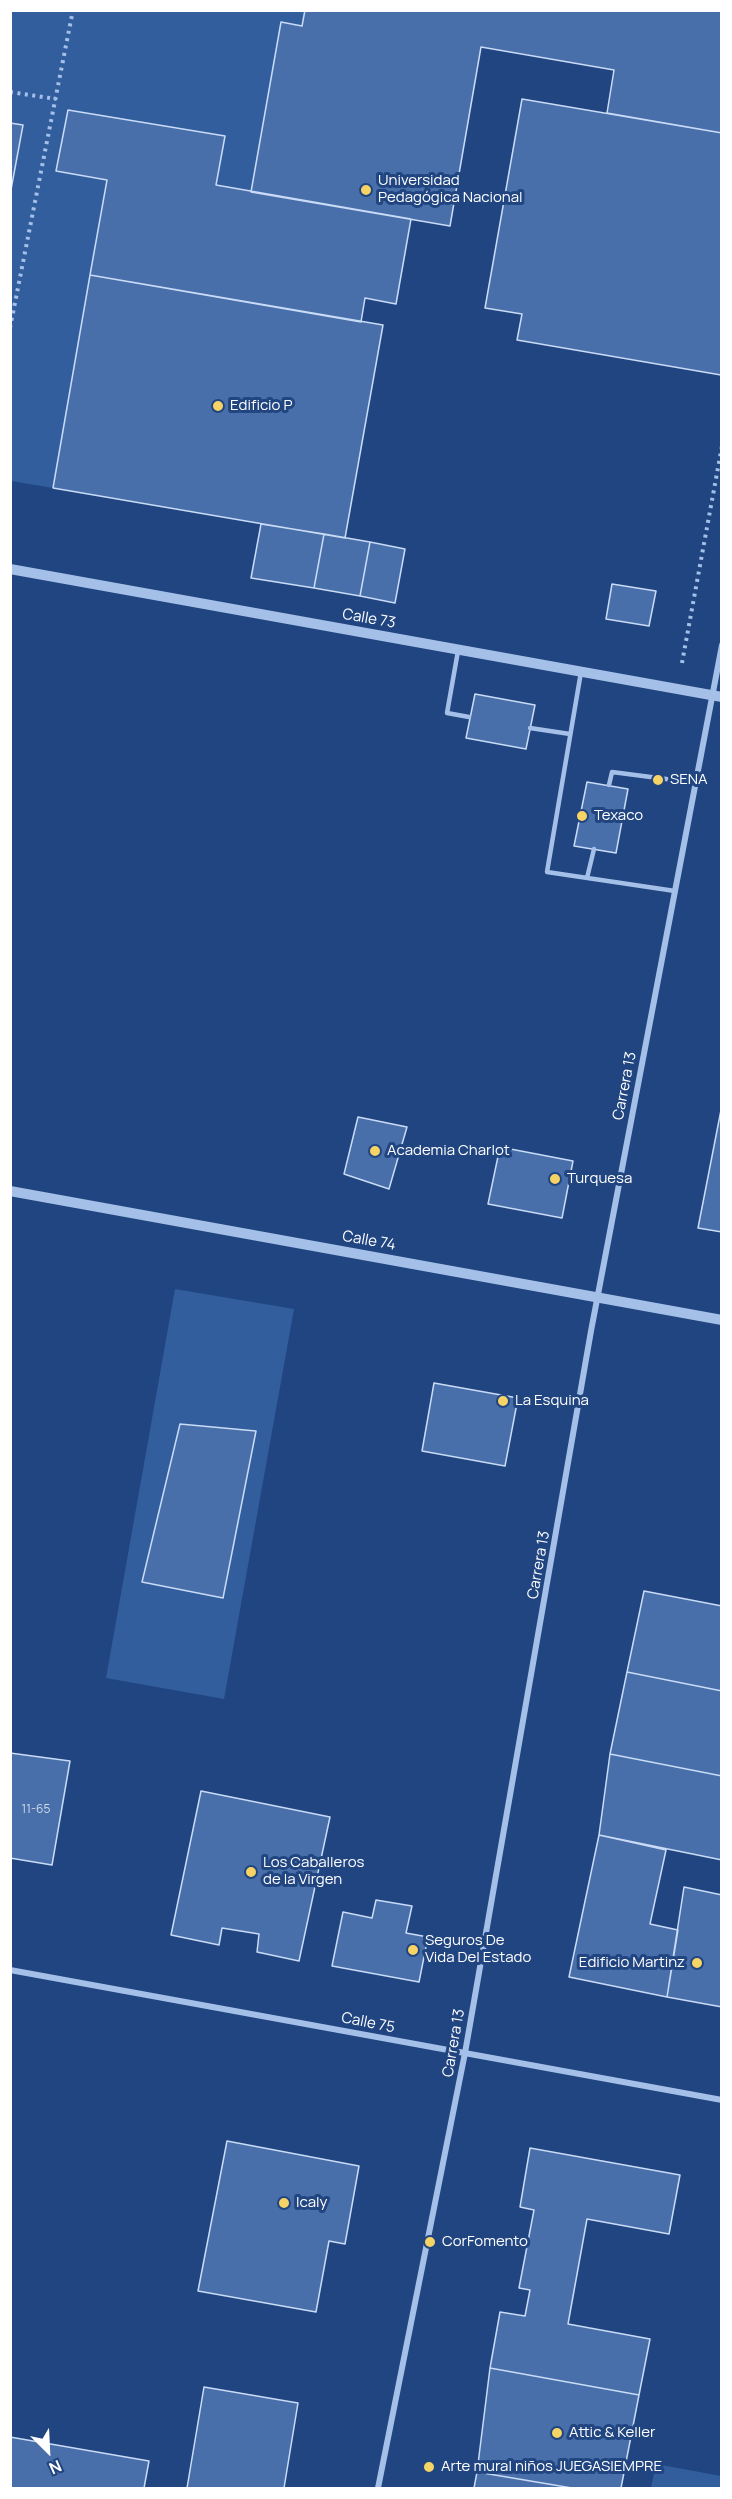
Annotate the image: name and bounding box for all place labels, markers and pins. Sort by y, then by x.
place label: Universidad Pedagógica Nacional [378,172,523,207]
marker: Universidad Pedagógica Nacional [359,183,373,197]
place label: Edificio P [230,397,292,415]
marker: Edificio P [211,399,225,413]
place label: SENA [670,771,708,789]
marker: SENA [651,773,665,787]
place label: Texaco [594,807,643,825]
marker: Texaco [575,809,589,823]
place label: Academia Charlot [387,1142,510,1160]
marker: Academia Charlot [368,1144,382,1158]
place label: Turquesa [567,1170,632,1188]
marker: Turquesa [548,1172,562,1186]
place label: La Esquina [515,1392,589,1410]
marker: La Esquina [496,1394,510,1408]
place label: Los Caballeros de la Virgen [263,1854,364,1889]
marker: Los Caballeros de la Virgen [244,1865,258,1879]
place label: Seguros De Vida Del Estado [425,1932,531,1967]
marker: Seguros De Vida Del Estado [406,1943,420,1957]
place label: Edificio Martinz [579,1954,685,1972]
marker: Edificio Martinz [690,1956,704,1970]
place label: Icaly [296,2194,328,2212]
marker: Icaly [277,2196,291,2210]
place label: CorFomento [442,2233,528,2251]
marker: CorFomento [423,2235,437,2249]
place label: Attic & Keller [569,2424,655,2442]
marker: Attic & Keller [550,2426,564,2440]
place label: Arte mural niños JUEGASIEMPRE [441,2458,662,2476]
marker: Arte mural niños JUEGASIEMPRE [422,2460,436,2474]

